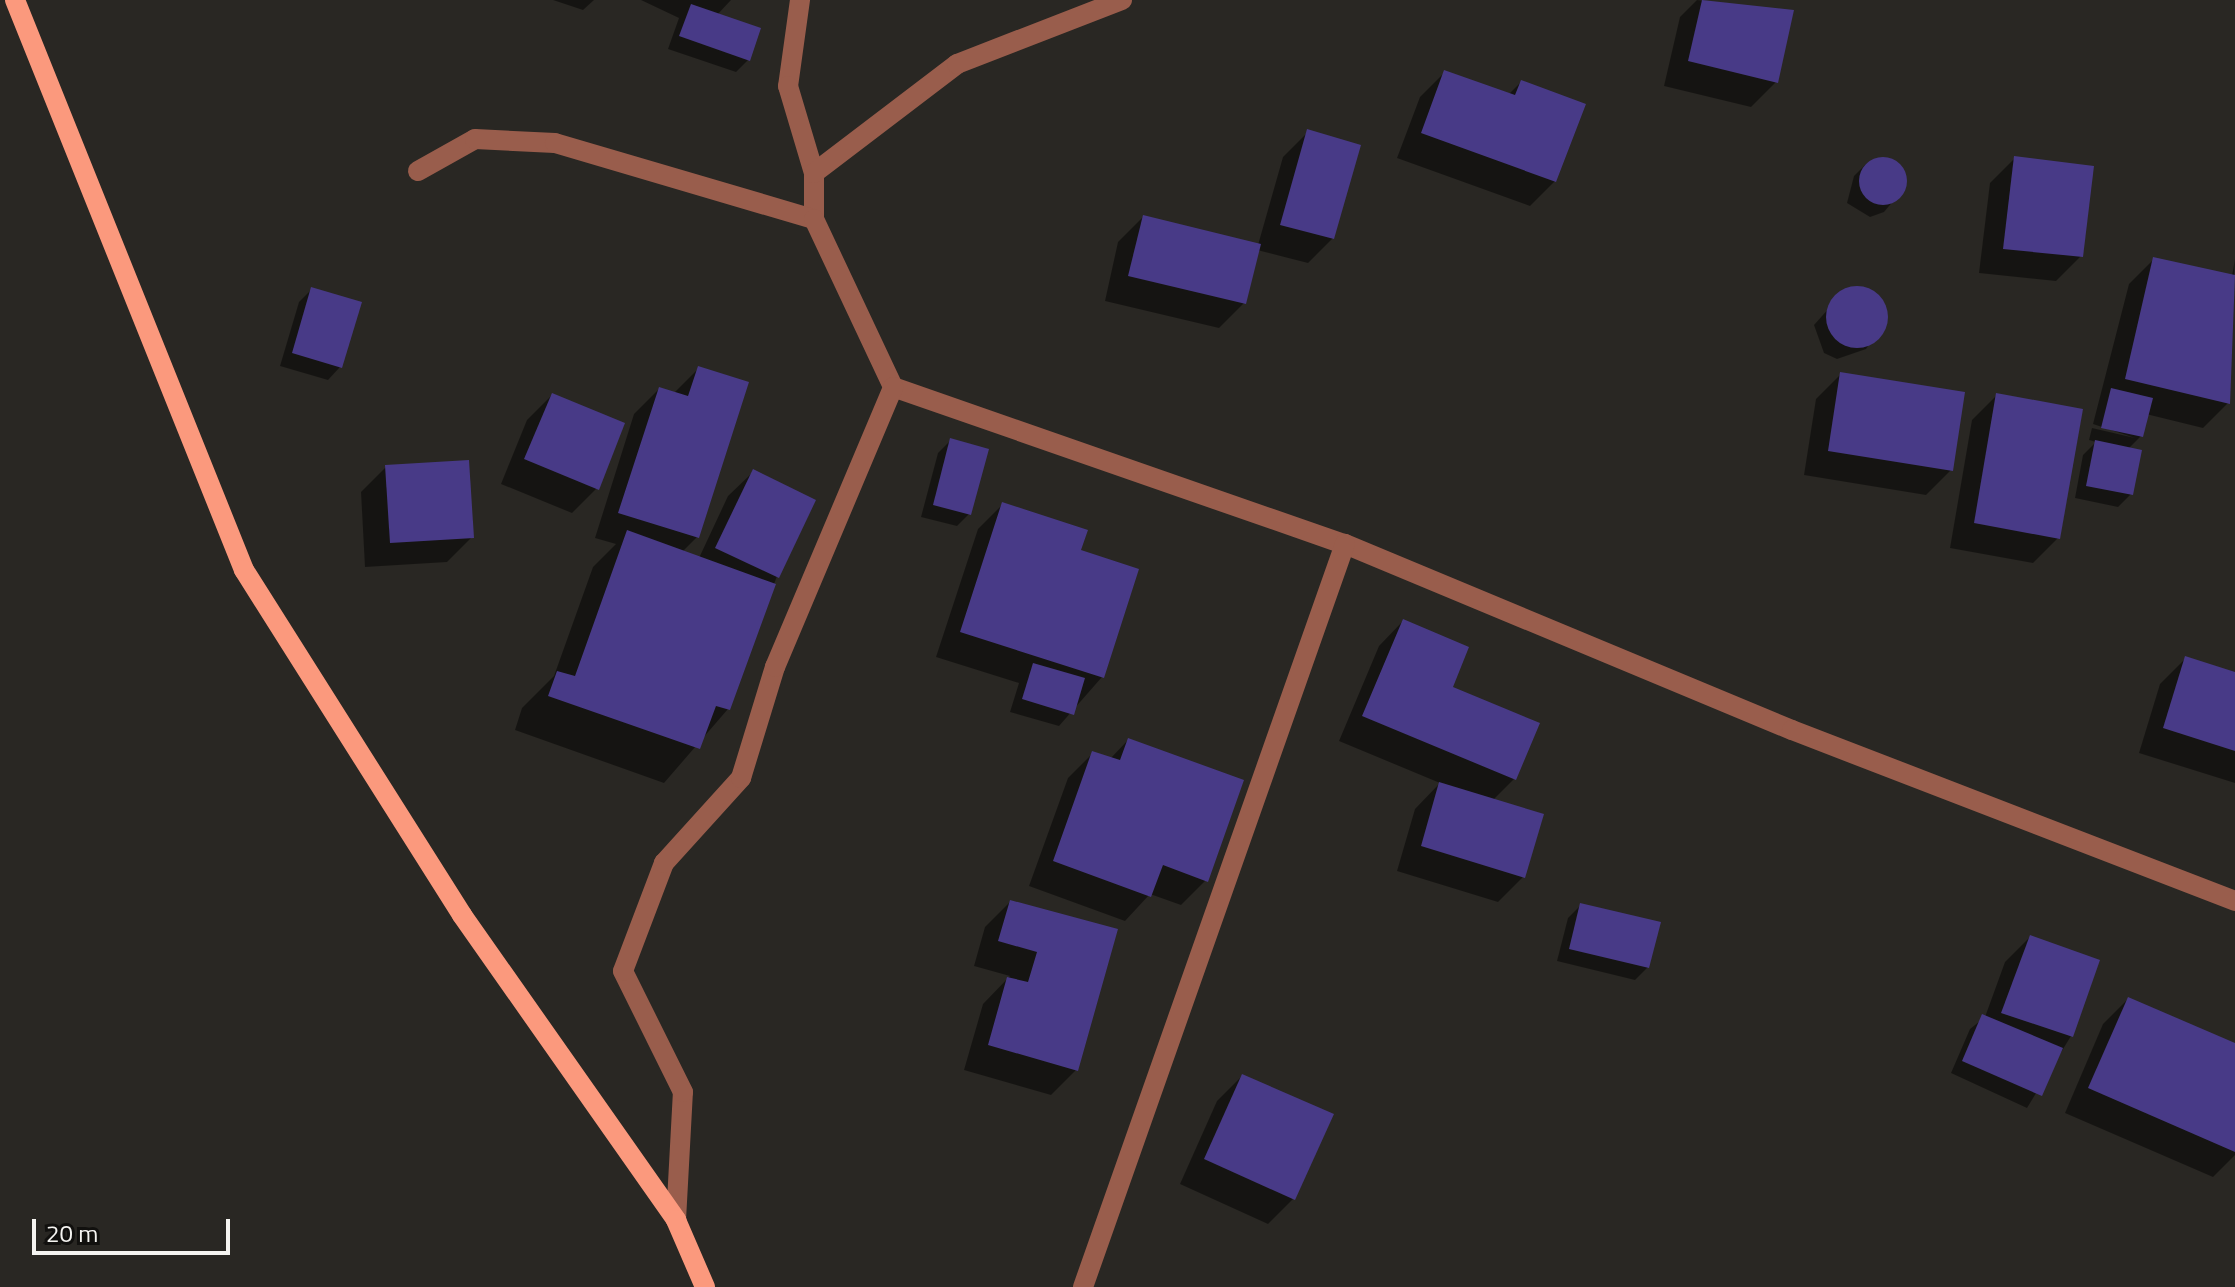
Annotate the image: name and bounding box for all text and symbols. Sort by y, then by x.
scale bar [36,1203,234,1253]
text: 20 m [46,1215,98,1251]

